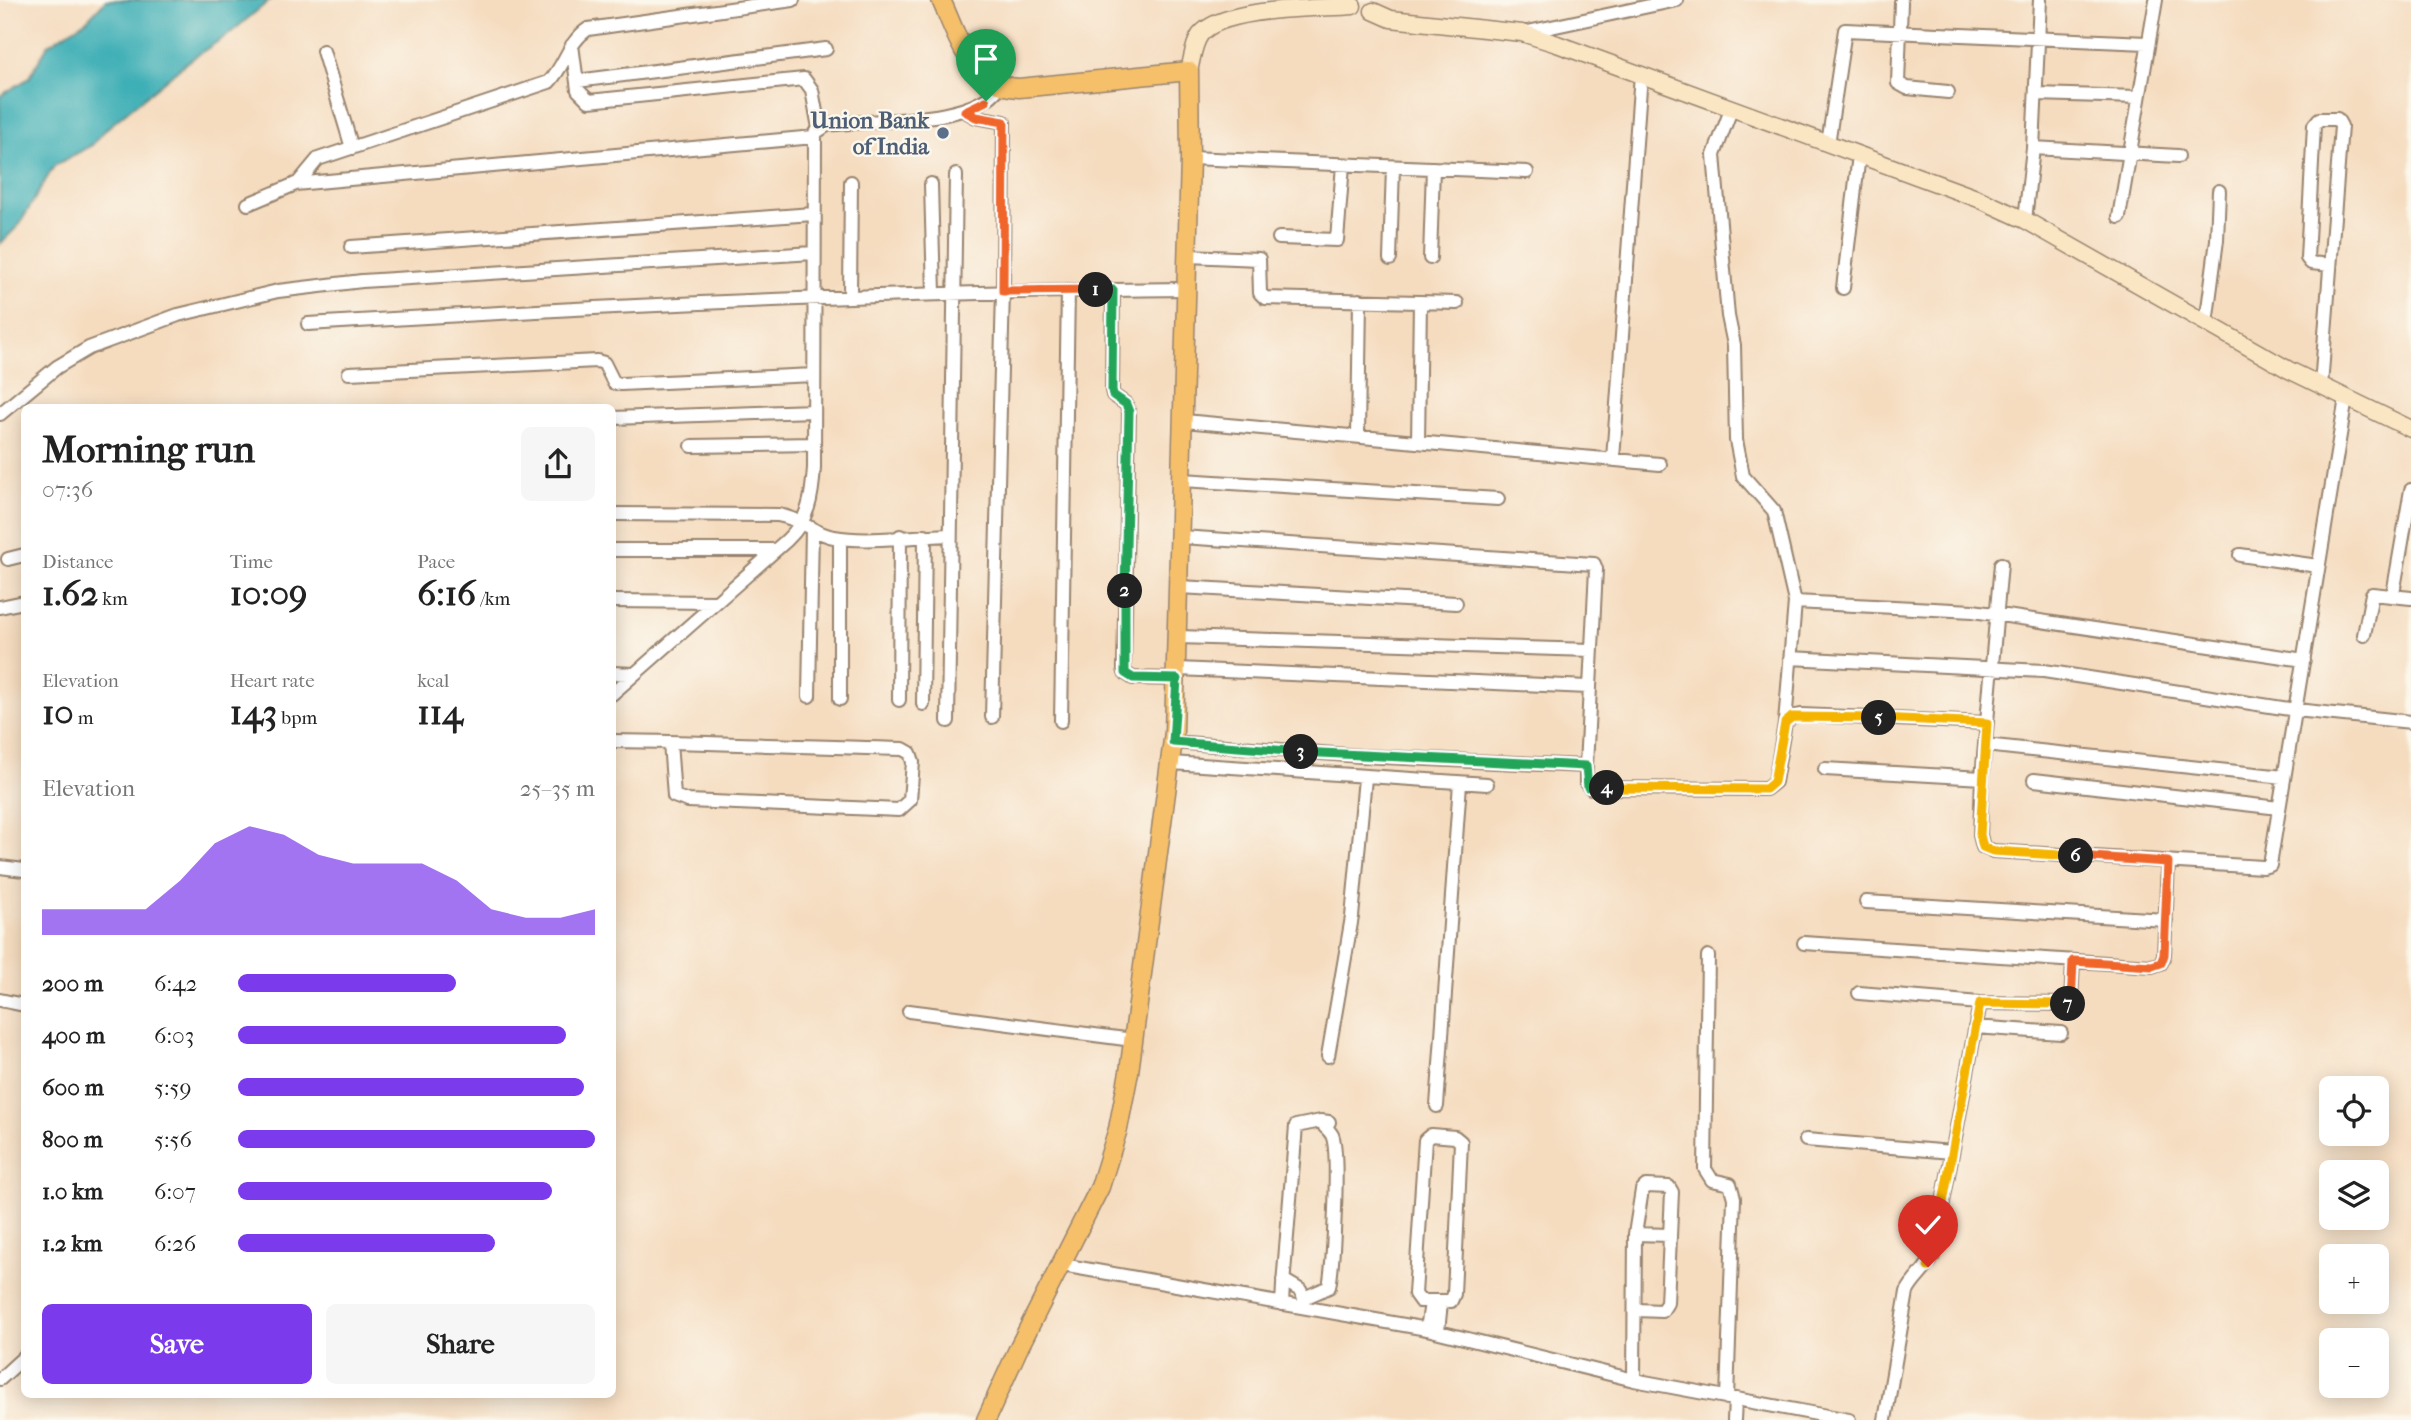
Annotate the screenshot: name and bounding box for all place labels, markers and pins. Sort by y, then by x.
pin [956,29,1016,101]
place label: Union Bank of India [810,107,930,160]
marker: Union Bank of India [935,125,951,141]
pin: 1 [1078,272,1114,308]
pin: 2 [1108,574,1142,608]
pin: 5 [1862,700,1896,736]
pin: 3 [1284,734,1318,770]
pin: 4 [1590,770,1624,806]
pin: 6 [2058,838,2094,874]
pin: 7 [2050,986,2086,1021]
pin [1898,1195,1958,1267]

